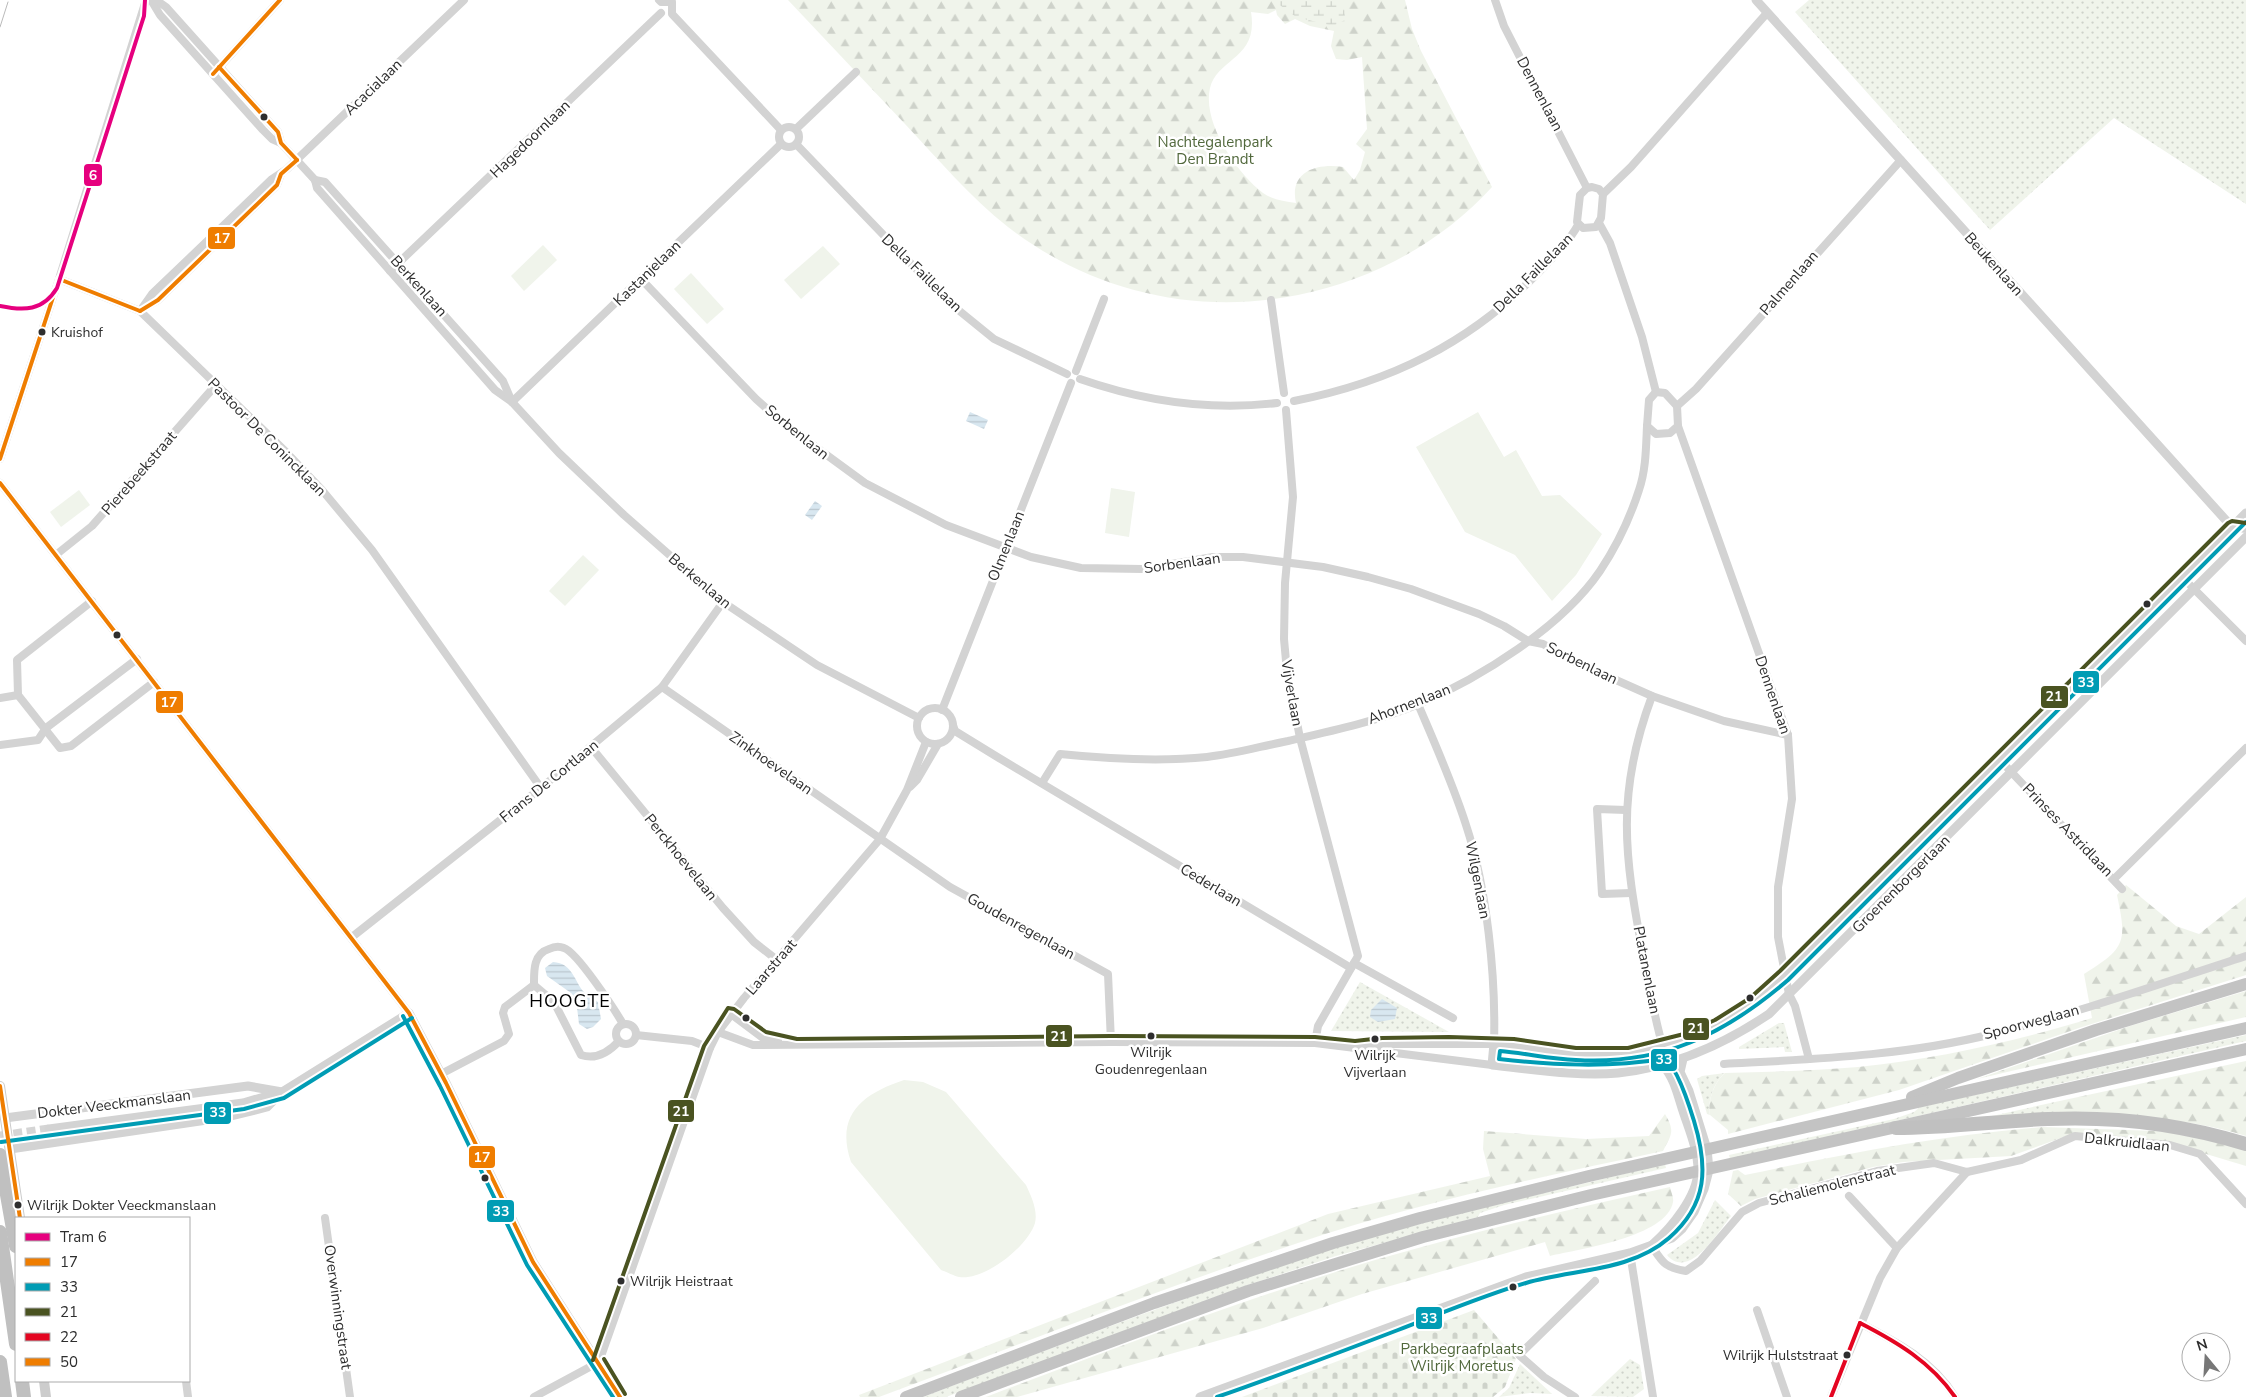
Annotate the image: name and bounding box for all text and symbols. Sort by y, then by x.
street label: Dennenlaan [1512,53,1568,135]
street label: Acacialaan [340,54,406,120]
street label: Hagedoornlaan [486,96,574,182]
unlabelled marker [259,112,269,122]
park label: Nachtegalenpark Den Brandt [1158,132,1273,169]
line badge: 6 [83,163,103,187]
text: 6 [89,166,97,185]
line badge: 17 [207,226,236,250]
street label: Beukenlaan [1960,228,2028,300]
text: 17 [214,229,230,248]
street label: Della Faillelaan [877,229,967,317]
street label: Della Faillelaan [1489,229,1577,317]
street label: Kastanjelaan [609,236,685,310]
street label: Palmenlaan [1755,246,1823,320]
street label: Berkenlaan [386,251,452,321]
place label: Kruishof [51,323,103,342]
marker: Kruishof [37,327,47,337]
street label: Pastoor De Conincklaan [203,373,331,501]
street label: Sorbenlaan [761,400,833,464]
street label: Pierebeekstraat [97,426,182,519]
street label: Olmenlaan [983,508,1029,584]
street label: Sorbenlaan [1142,548,1222,578]
street label: Berkenlaan [664,549,736,613]
unlabelled marker [2142,599,2152,609]
unlabelled marker [112,630,122,640]
street label: Sorbenlaan [1543,637,1621,689]
street label: Dennenlaan [1750,653,1796,737]
street label: Vijverlaan [1276,657,1308,728]
line badge: 33 [2072,670,2100,694]
text: 33 [2078,673,2094,692]
street label: Ahornenlaan [1365,679,1453,729]
line badge: 21 [2040,685,2069,709]
text: 21 [2046,687,2062,706]
line badge: 17 [155,690,184,714]
text: 17 [161,693,177,712]
street label: Zinkhoevelaan [725,727,817,799]
street label: Frans De Cortlaan [495,735,603,827]
street label: Prinses Astridlaan [2018,779,2118,881]
street label: Perckhoevelaan [640,809,722,905]
street label: Groenenborgerlaan [1848,831,1954,937]
street label: Wilgenlaan [1461,840,1495,920]
street label: Cederlaan [1176,859,1246,911]
street label: Goudenregenlaan [964,888,1078,964]
street label: Platanenlaan [1629,924,1665,1016]
street label: Laarstraat [741,934,801,999]
district label: HOOGTE [529,989,611,1013]
unlabelled marker [1745,993,1755,1003]
street label: Spoorweglaan [1981,1000,2081,1044]
unlabelled marker [741,1013,751,1023]
line badge: 21 [1682,1017,1710,1041]
text: 21 [1688,1019,1704,1038]
line badge: 21 [1045,1024,1073,1048]
text: 21 [1051,1027,1067,1046]
marker: Wilrijk Goudenregenlaan [1146,1031,1156,1041]
marker: Wilrijk Vijverlaan [1370,1034,1380,1044]
place label: Wilrijk Goudenregenlaan [1095,1043,1207,1079]
place label: Wilrijk Vijverlaan [1343,1046,1406,1082]
line badge: 33 [1650,1048,1678,1072]
text: 33 [1656,1050,1672,1069]
street label: Dokter Veeckmanslaan [36,1085,192,1123]
line badge: 21 [667,1099,695,1123]
line badge: 33 [203,1101,232,1125]
text: 21 [673,1102,689,1121]
text: 33 [210,1103,226,1122]
street label: Dalkruidlaan [2083,1128,2171,1156]
line badge: 17 [468,1145,496,1169]
text: 17 [474,1148,490,1167]
street label: Schaliemolenstraat [1767,1159,1898,1210]
unlabelled marker [480,1173,490,1183]
place label: Wilrijk Dokter Veeckmanslaan [27,1196,216,1215]
line badge: 33 [486,1199,515,1223]
marker: Wilrijk Dokter Veeckmanslaan [13,1200,23,1210]
text: 33 [493,1202,509,1221]
legend [15,1217,190,1382]
text: Tram 6 [60,1227,107,1247]
street label: Overwinningstraat [319,1243,357,1371]
text: 17 [60,1252,78,1272]
place label: Wilrijk Heistraat [630,1272,733,1291]
marker: Wilrijk Heistraat [616,1276,626,1286]
text: 33 [60,1277,78,1297]
unlabelled marker [1508,1282,1518,1292]
text: 21 [60,1302,78,1322]
line badge: 33 [1415,1306,1443,1330]
text: 33 [1421,1309,1437,1328]
text: 22 [60,1327,78,1347]
north arrow [2181,1332,2231,1382]
text: N [2194,1334,2210,1356]
park label: Parkbegraafplaats Wilrijk Moretus [1400,1339,1524,1376]
place label: Wilrijk Hulststraat [1723,1346,1838,1365]
marker: Wilrijk Hulststraat [1842,1350,1852,1360]
text: 50 [60,1352,78,1372]

